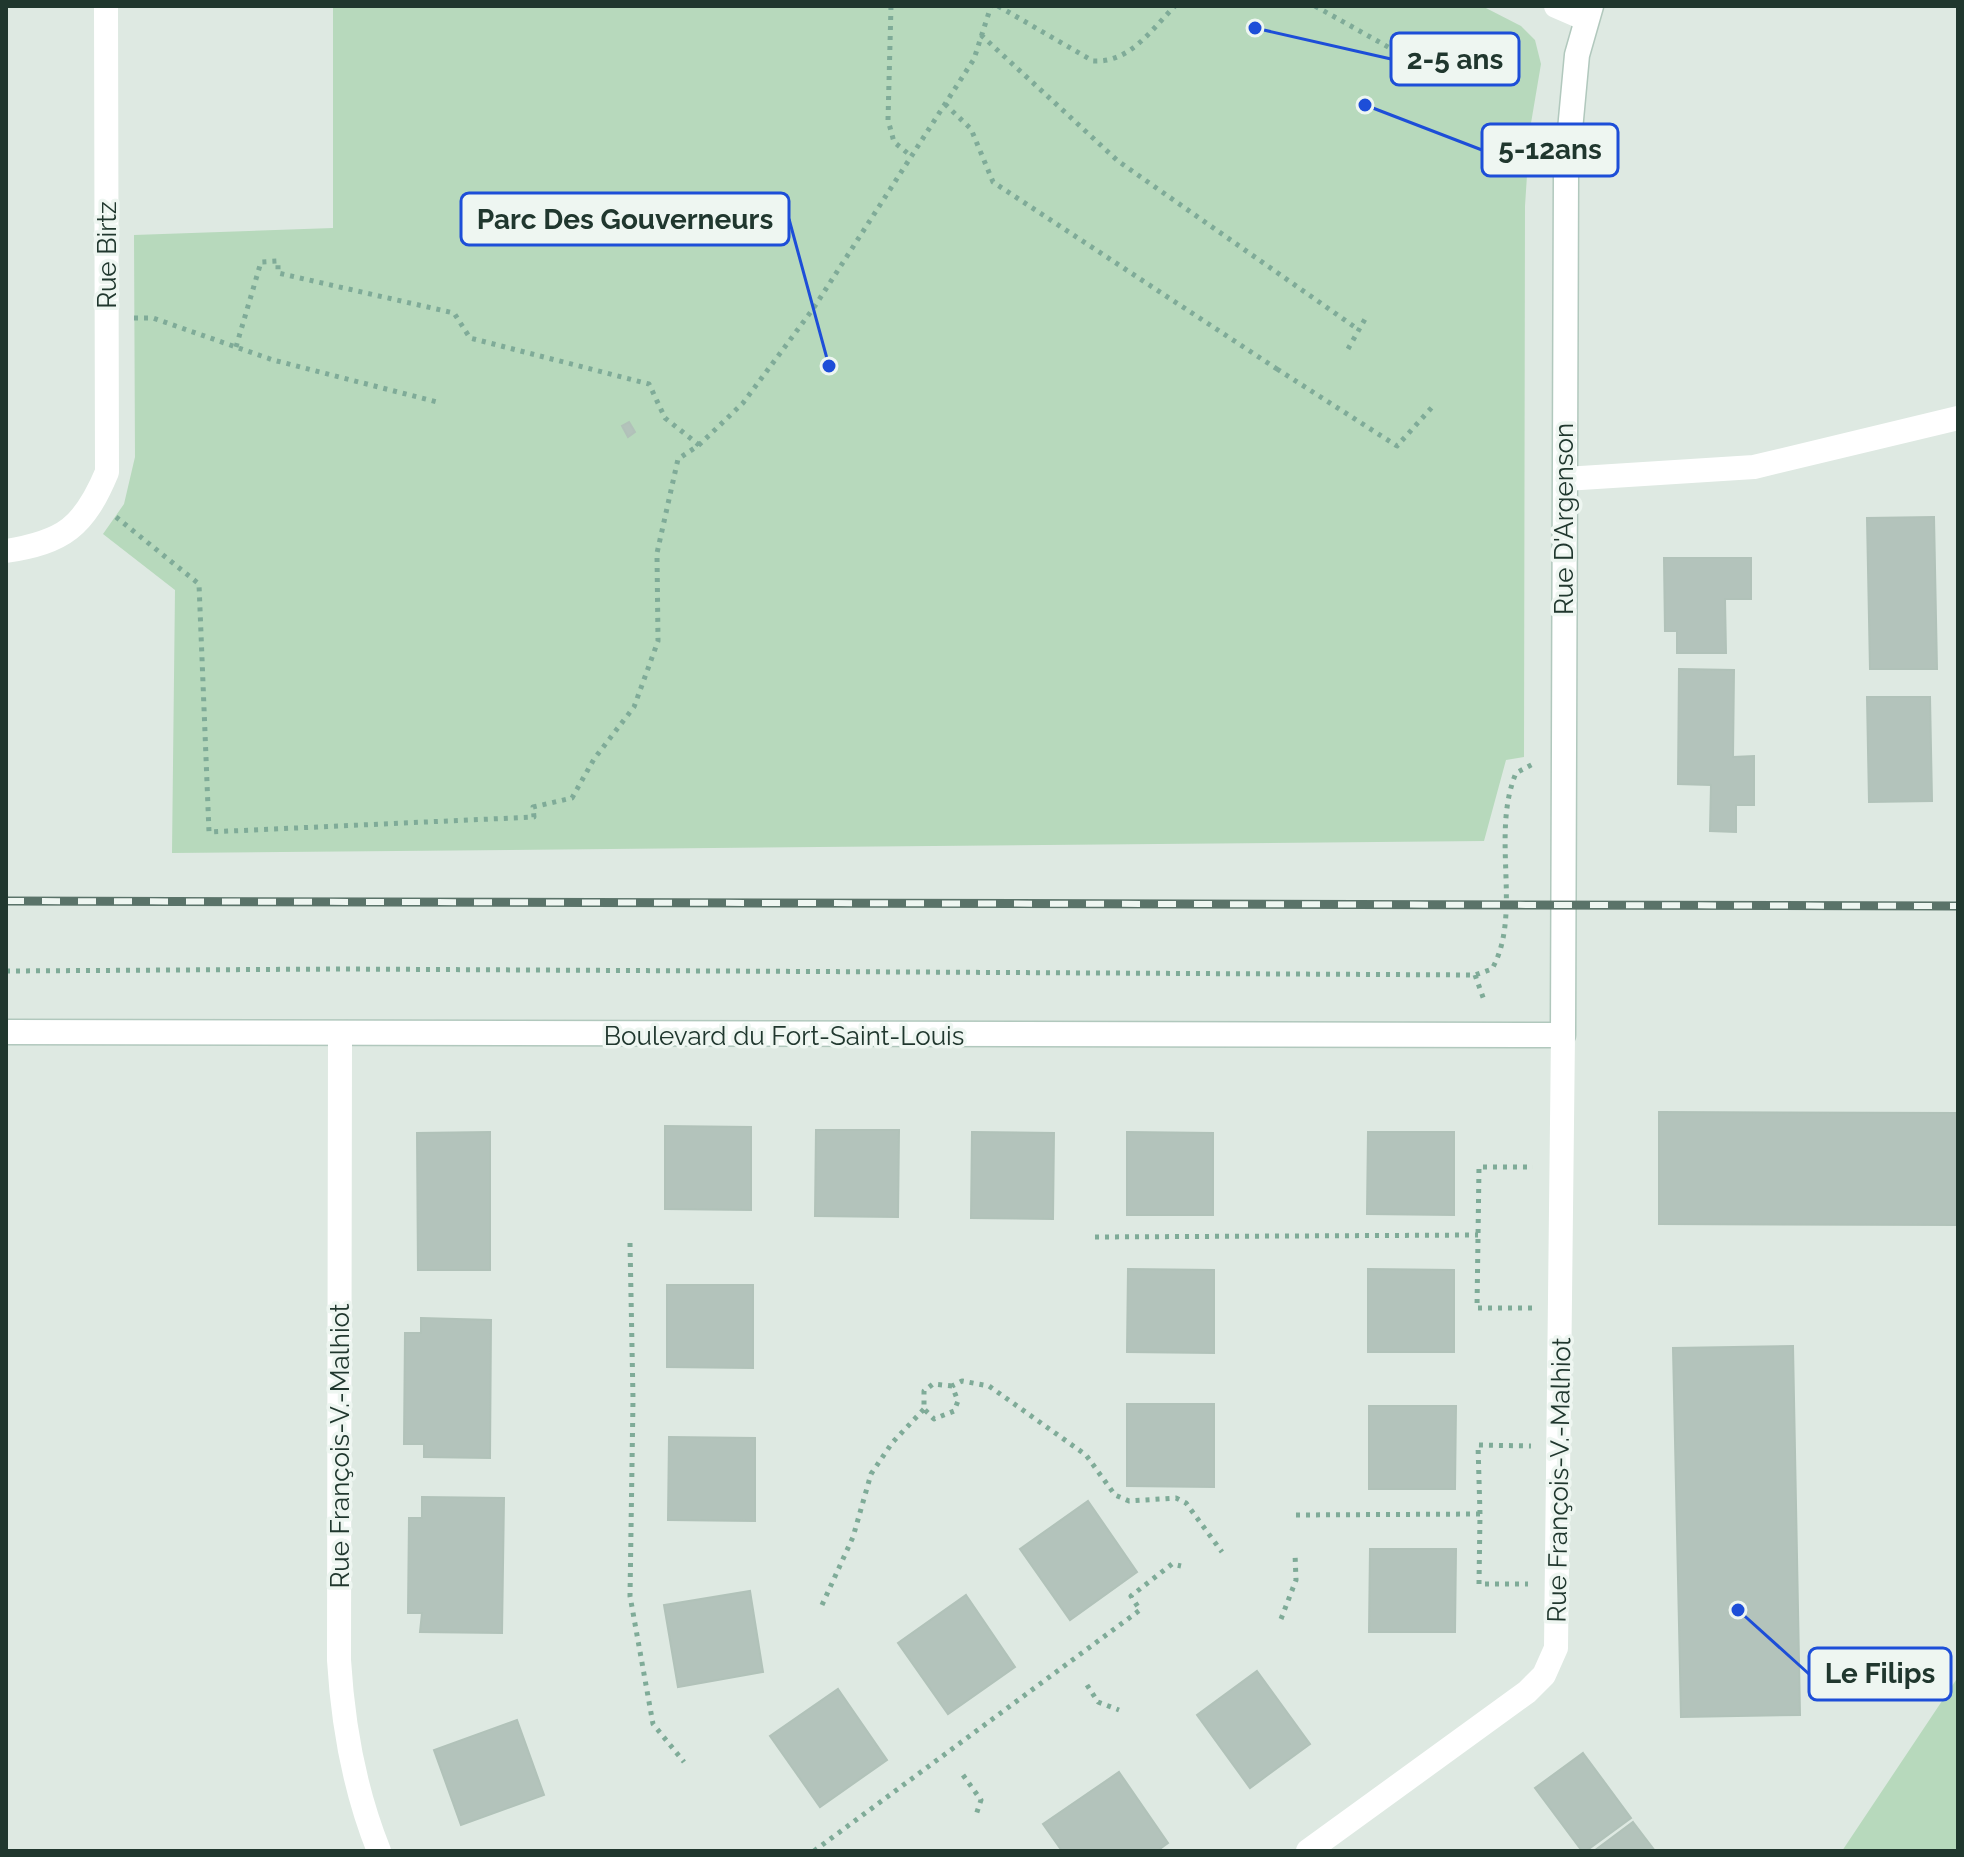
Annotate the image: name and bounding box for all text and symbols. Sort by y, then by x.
callout: 2-5 ans [1391,33,1519,85]
text: 2-5 ans [1407,43,1503,76]
callout: 5-12ans [1482,124,1618,176]
text: 5-12ans [1498,133,1602,166]
callout: Parc Des Gouverneurs [461,193,789,245]
street label: Rue Birtz [92,201,122,309]
text: Parc Des Gouverneurs [477,203,773,236]
street label: Rue D'Argenson [1549,423,1579,615]
street label: Boulevard du Fort-Saint-Louis [604,1021,964,1051]
street label: Rue François-V.-Malhiot [325,1303,355,1589]
street label: Rue François-V.-Malhiot [1542,1337,1576,1623]
callout: Le Filips [1809,1648,1951,1700]
text: Le Filips [1825,1657,1935,1690]

